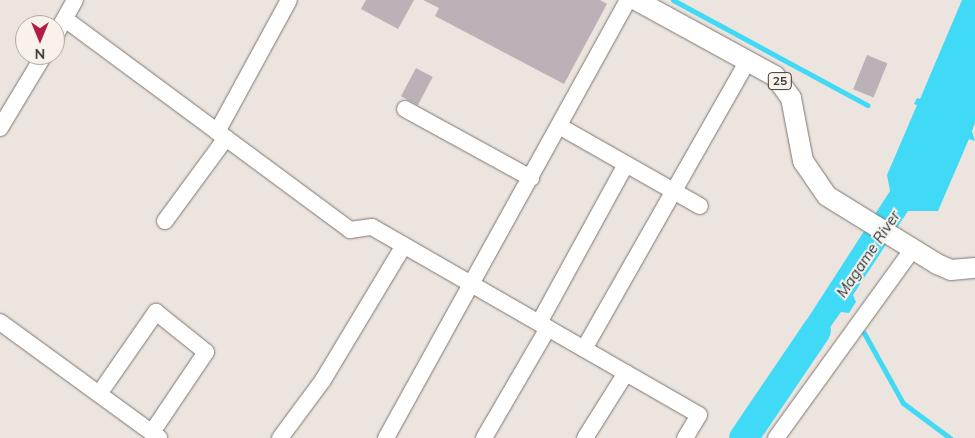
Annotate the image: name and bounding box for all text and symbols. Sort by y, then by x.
north arrow [15,15,65,65]
text: N [35,45,45,63]
road number: 25 [768,72,792,90]
water label: Magame River [832,207,904,301]

